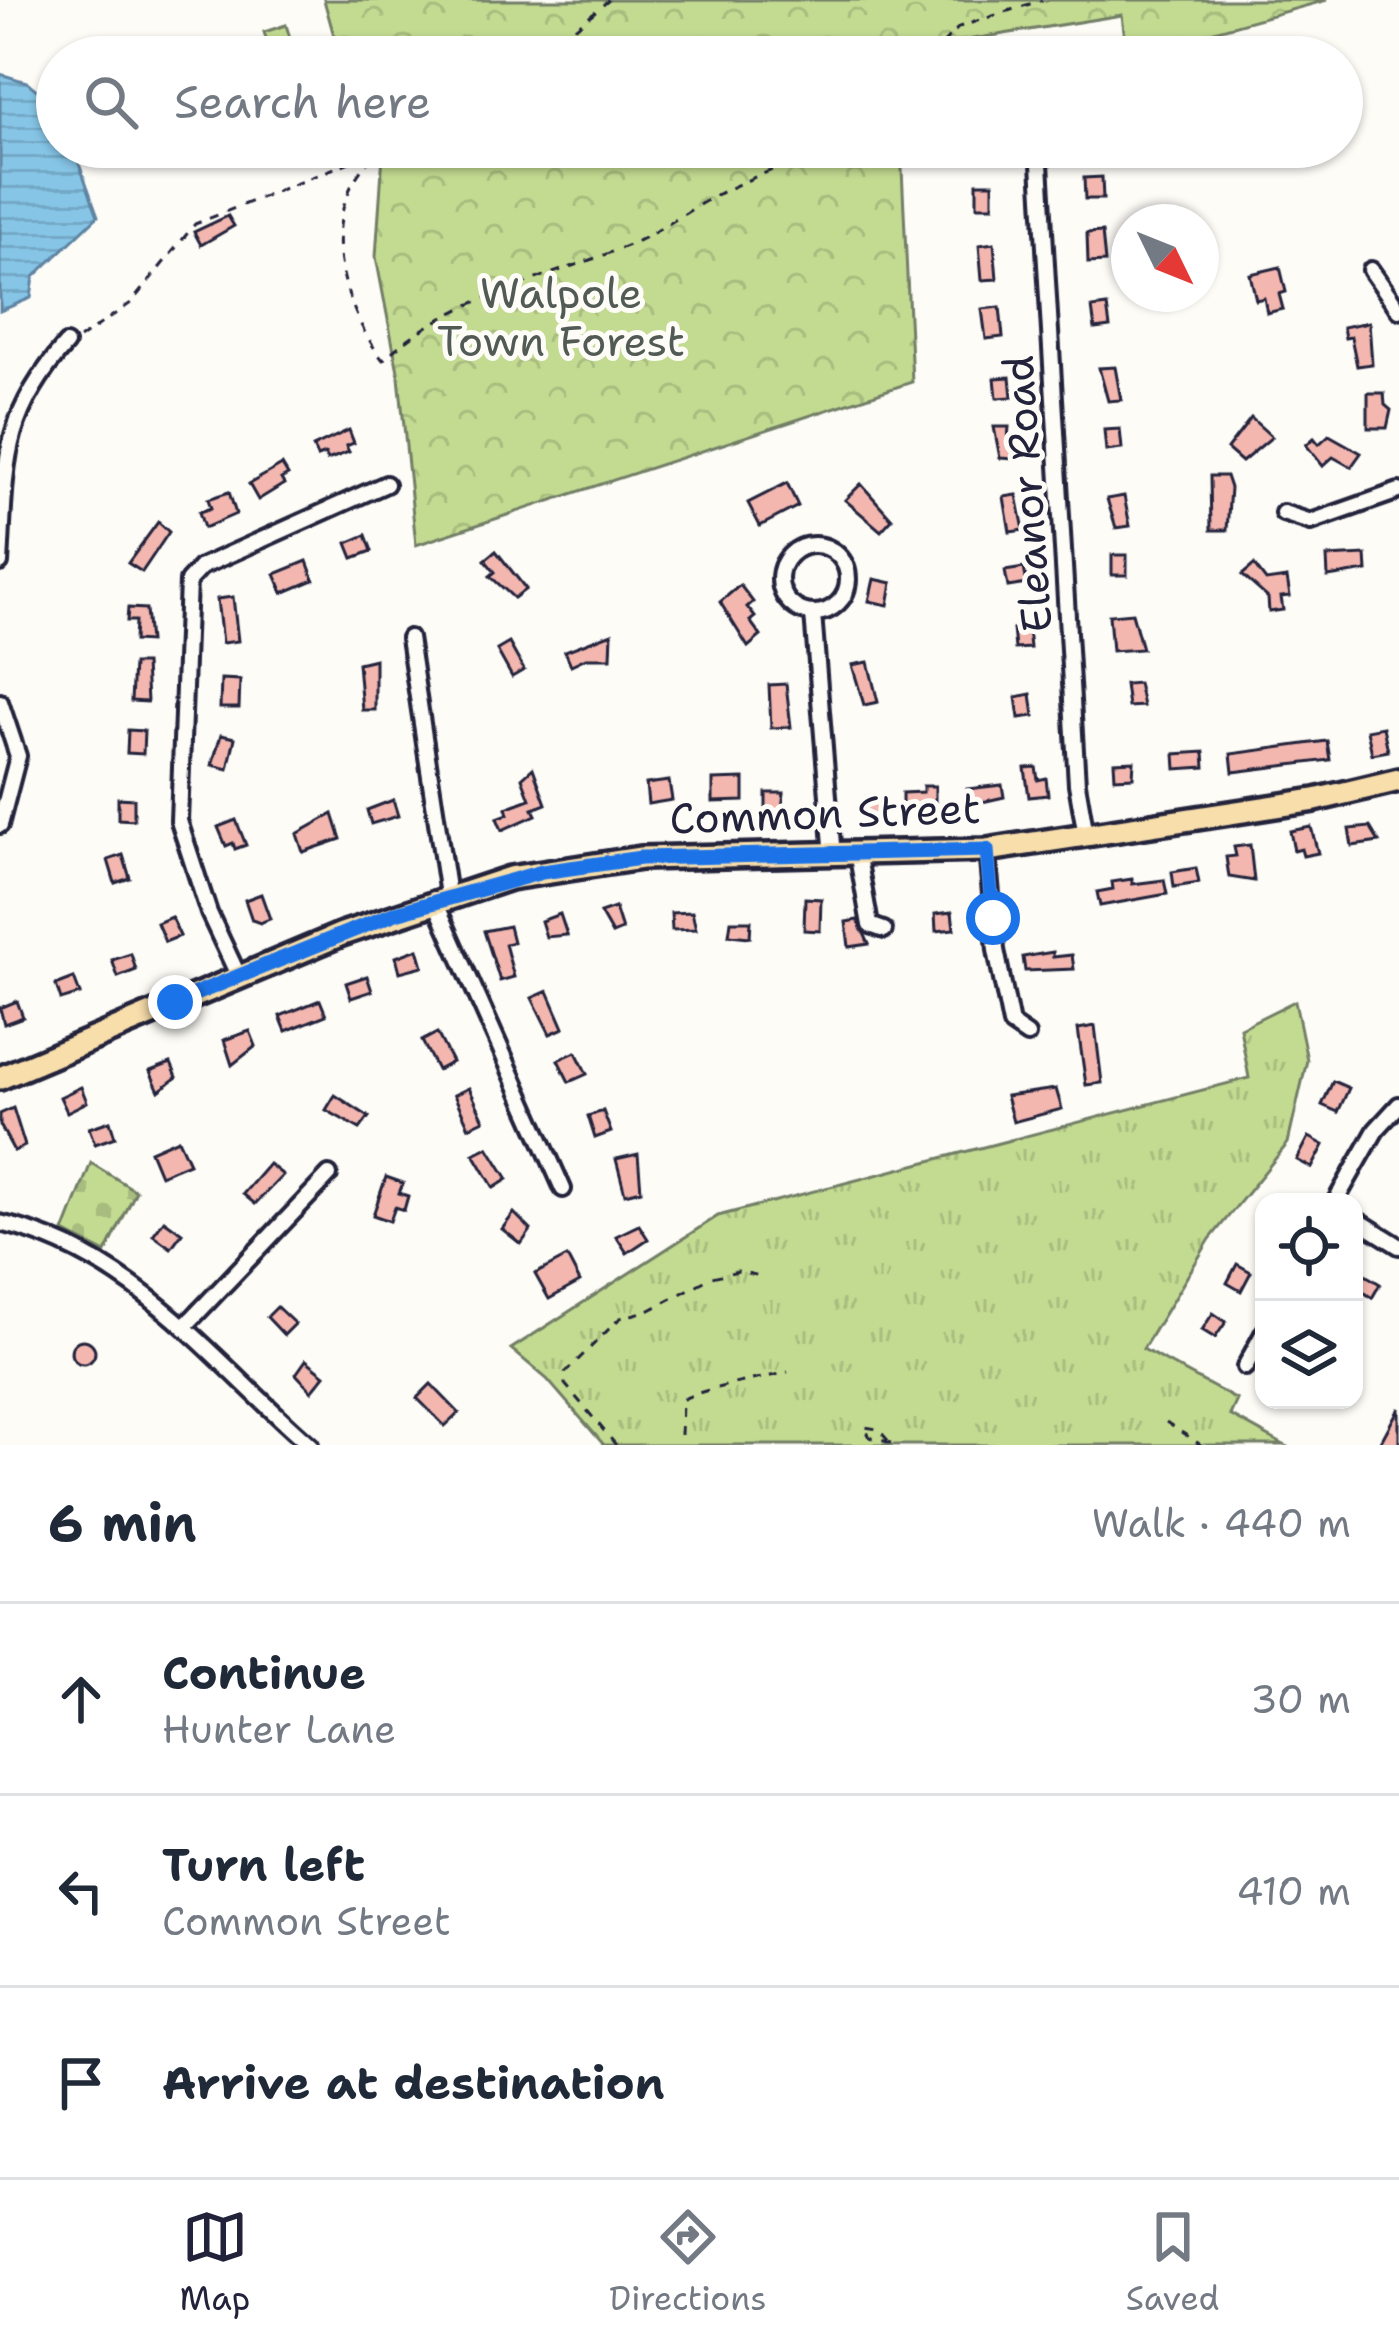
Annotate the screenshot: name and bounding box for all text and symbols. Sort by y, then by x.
search box [36,36,1363,168]
icon: search [78,69,144,135]
text: Search here [174,72,431,132]
north arrow [1111,204,1219,312]
park label: Walpole Town Forest [437,265,685,369]
street label: Eleanor Road [989,354,1065,634]
street label: Common Street [669,780,981,846]
route start [966,891,1020,945]
route end [148,975,202,1029]
map controls [1255,1193,1363,1409]
button: locate [1255,1193,1363,1301]
button: layers [1255,1301,1363,1409]
text: 6 min [48,1489,197,1557]
text: Walk · 440 m [1092,1497,1351,1549]
text: Continue [162,1643,366,1703]
icon: ahead [48,1666,114,1732]
text: 30 m [1250,1673,1351,1725]
text: Hunter Lane [162,1703,396,1755]
text: Turn left [162,1835,365,1895]
icon: left [48,1858,114,1924]
text: 410 m [1236,1865,1351,1917]
text: Common Street [162,1895,451,1947]
icon: arrive [48,2050,114,2116]
text: Arrive at destination [162,2053,665,2113]
tab: Map [180,2204,250,2321]
tab: Directions [609,2204,767,2321]
tab: Saved [1126,2204,1219,2321]

